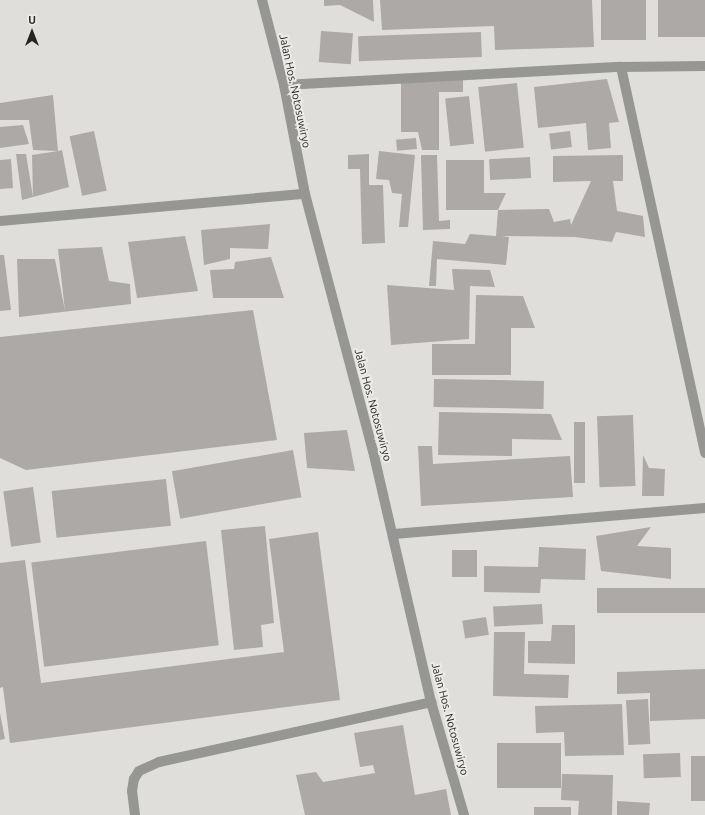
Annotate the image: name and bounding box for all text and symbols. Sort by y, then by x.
north arrow [12,12,52,52]
text: U [28,14,36,26]
street label: Jalan Hos. Notosuwiryo [276,33,314,149]
street label: Jalan Hos. Notosuwiryo [352,347,394,463]
street label: Jalan Hos. Notosuwiryo [429,661,471,777]

